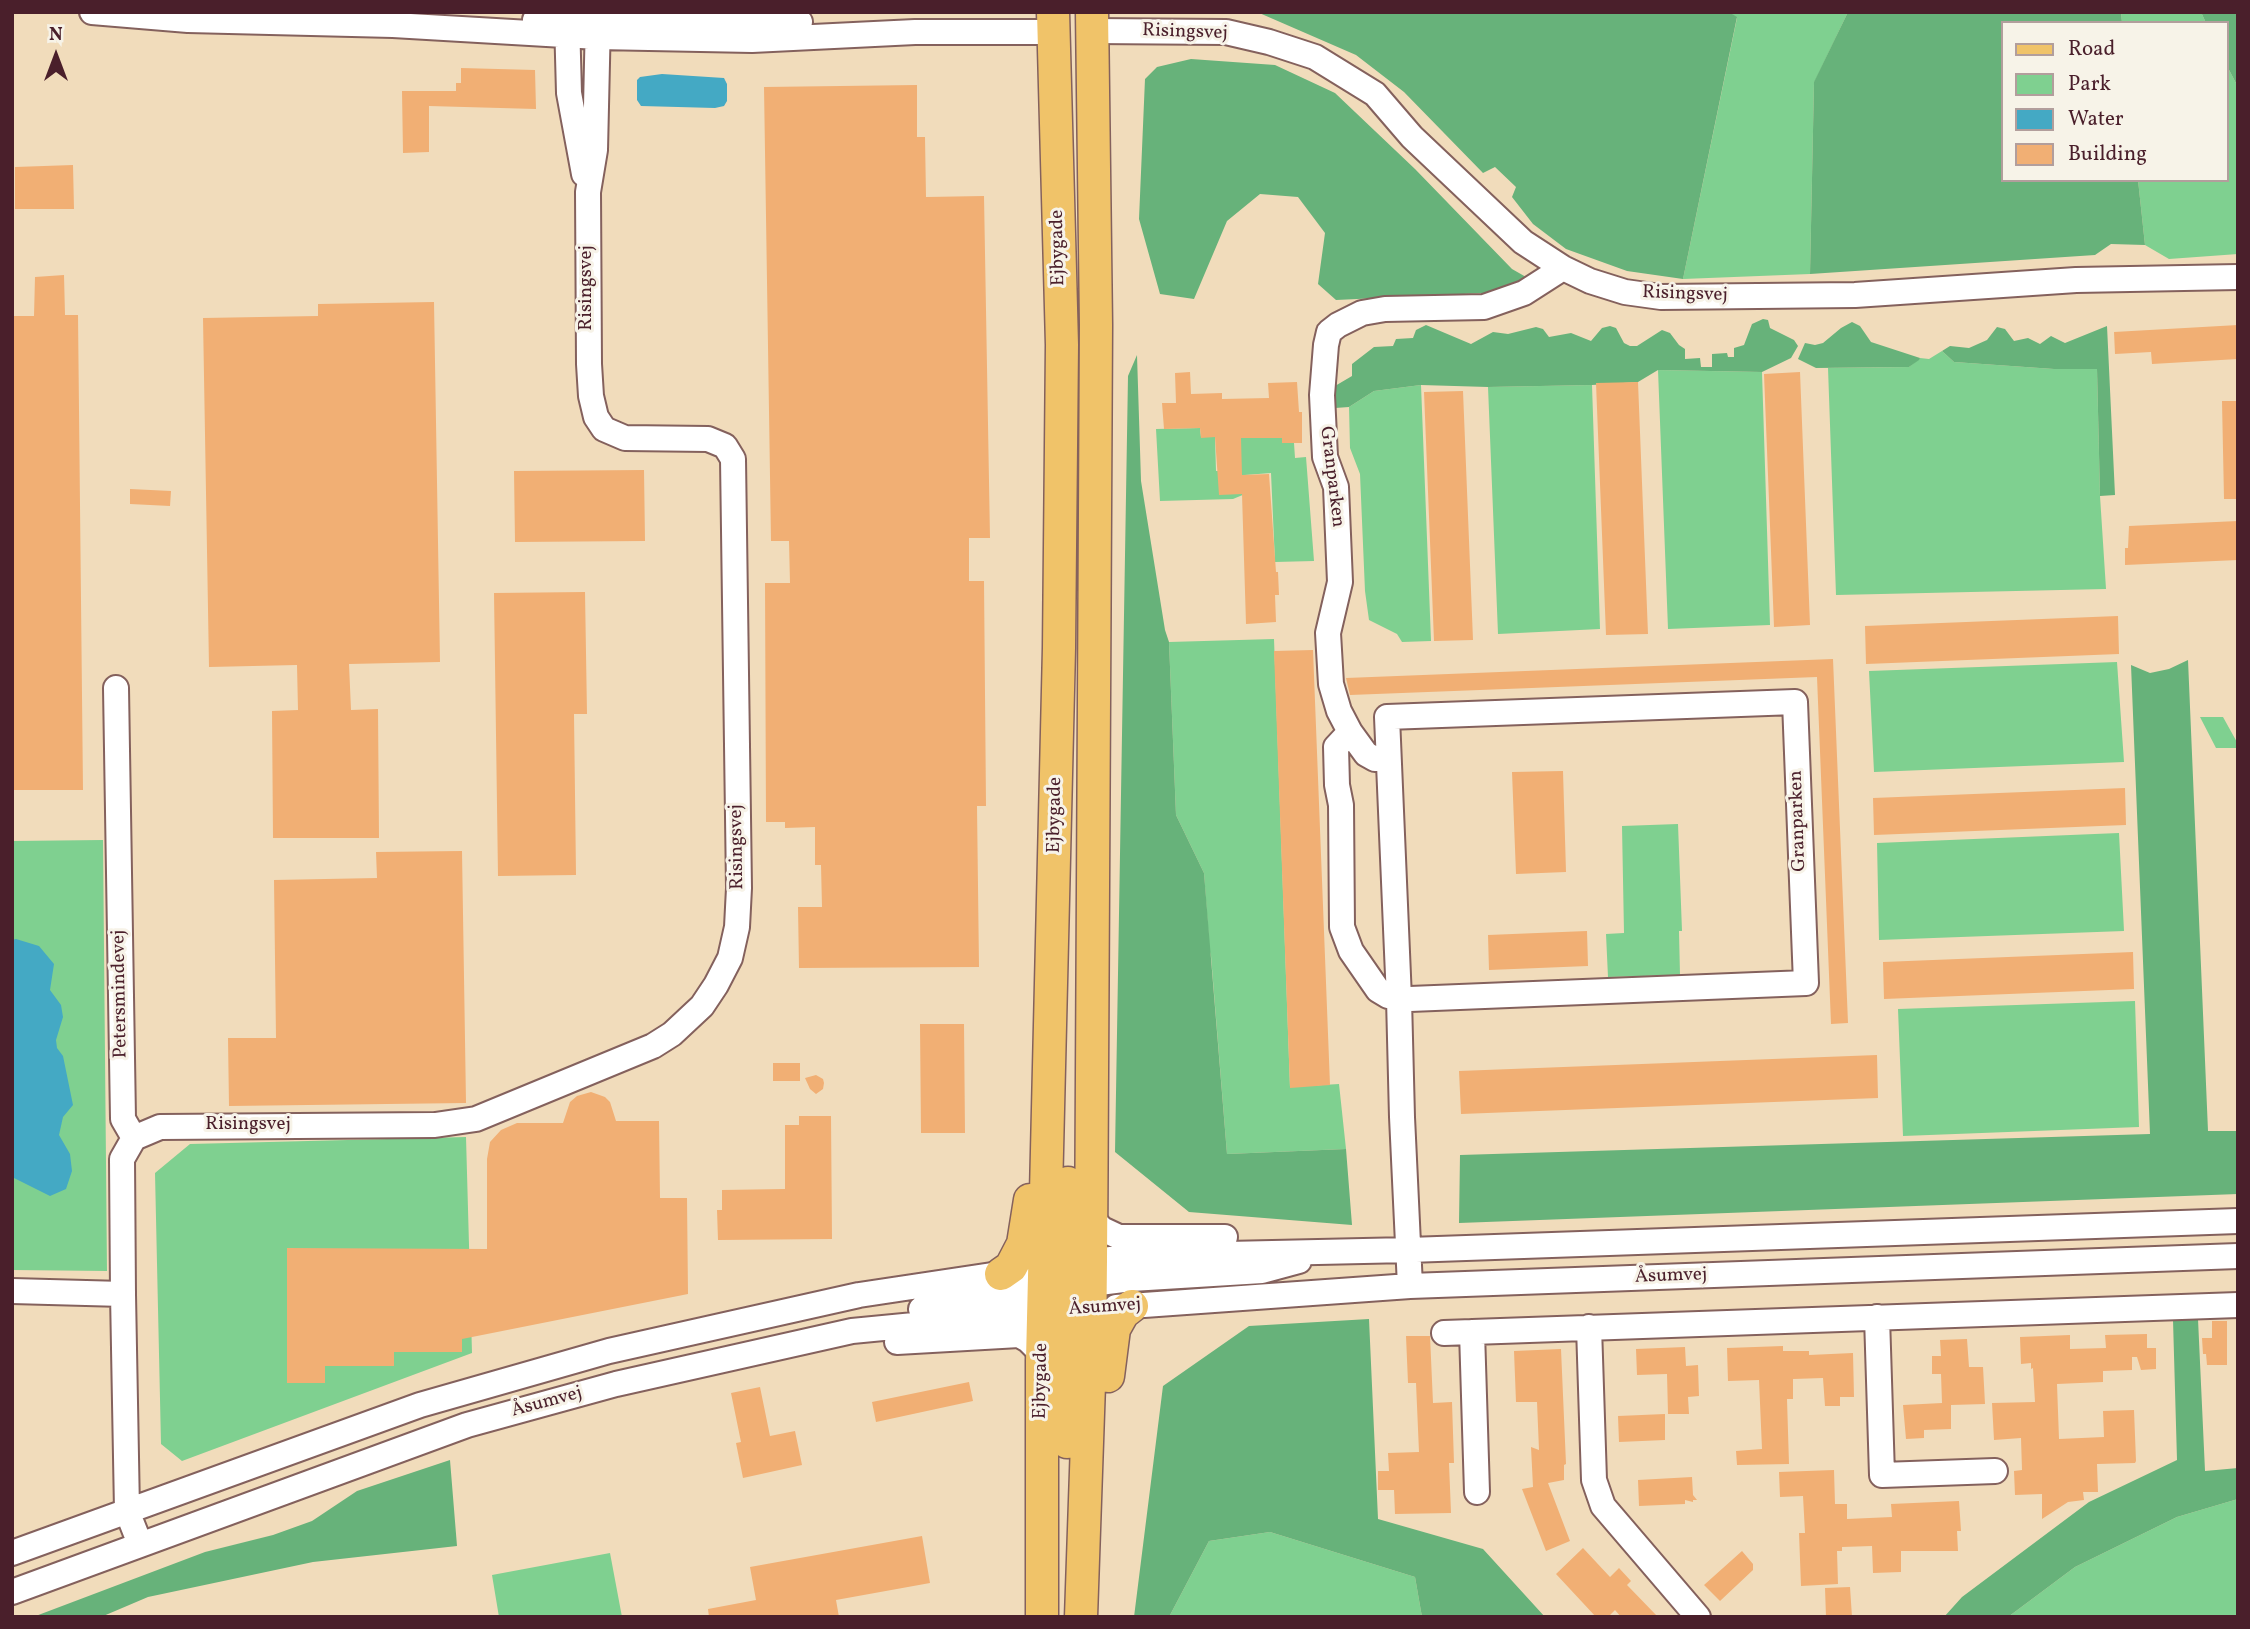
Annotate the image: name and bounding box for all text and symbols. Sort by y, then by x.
street label: Risingsvej [1142,20,1228,46]
north arrow [21,21,91,91]
legend [2002,21,2229,182]
text: N [49,22,63,48]
text: Road [2068,35,2115,64]
text: Park [2068,70,2111,99]
text: Water [2068,105,2124,134]
text: Building [2068,140,2147,169]
street label: Ejbygade [1047,210,1071,286]
street label: Risingsvej [577,245,599,331]
street label: Risingsvej [1642,282,1728,308]
street label: Granparken [1314,425,1348,529]
street label: Granparken [1786,770,1812,872]
street label: Ejbygade [1044,777,1068,853]
street label: Risingsvej [726,804,750,890]
street label: Petersmindevej [108,929,134,1059]
street label: Risingsvej [205,1115,291,1137]
street label: Åsumvej [1634,1264,1708,1290]
street label: Åsumvej [1068,1294,1142,1322]
street label: Ejbygade [1030,1343,1054,1419]
street label: Åsumvej [509,1383,585,1423]

